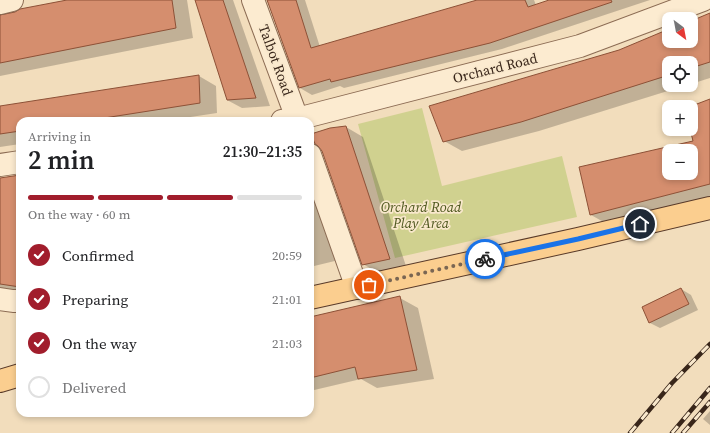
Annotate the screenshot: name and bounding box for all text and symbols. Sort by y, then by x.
north arrow [662,12,698,48]
map controls [662,12,698,180]
street label: Talbot Road [254,22,298,98]
street label: Orchard Road [451,48,539,88]
button: locate [662,56,698,92]
button: + [662,100,698,136]
text: Arriving in [28,128,91,145]
text: 21:30–21:35 [223,141,302,162]
text: 2 min [28,142,95,178]
button: − [662,144,698,180]
park label: Orchard Road Play Area [381,197,462,233]
text: On the way · 60 m [28,206,130,223]
pin [623,207,657,241]
icon: home [629,213,651,235]
courier [465,239,505,279]
icon: check [28,244,50,266]
text: Confirmed [62,245,134,266]
text: 20:59 [272,247,302,264]
icon: bike [474,248,496,270]
pin [352,268,386,302]
icon: bag [358,274,380,296]
icon: check [28,288,50,310]
text: Preparing [62,289,128,310]
text: 21:01 [272,291,302,308]
icon: check [28,332,50,354]
text: On the way [62,333,137,354]
text: 21:03 [272,335,302,352]
text: Delivered [62,377,126,398]

